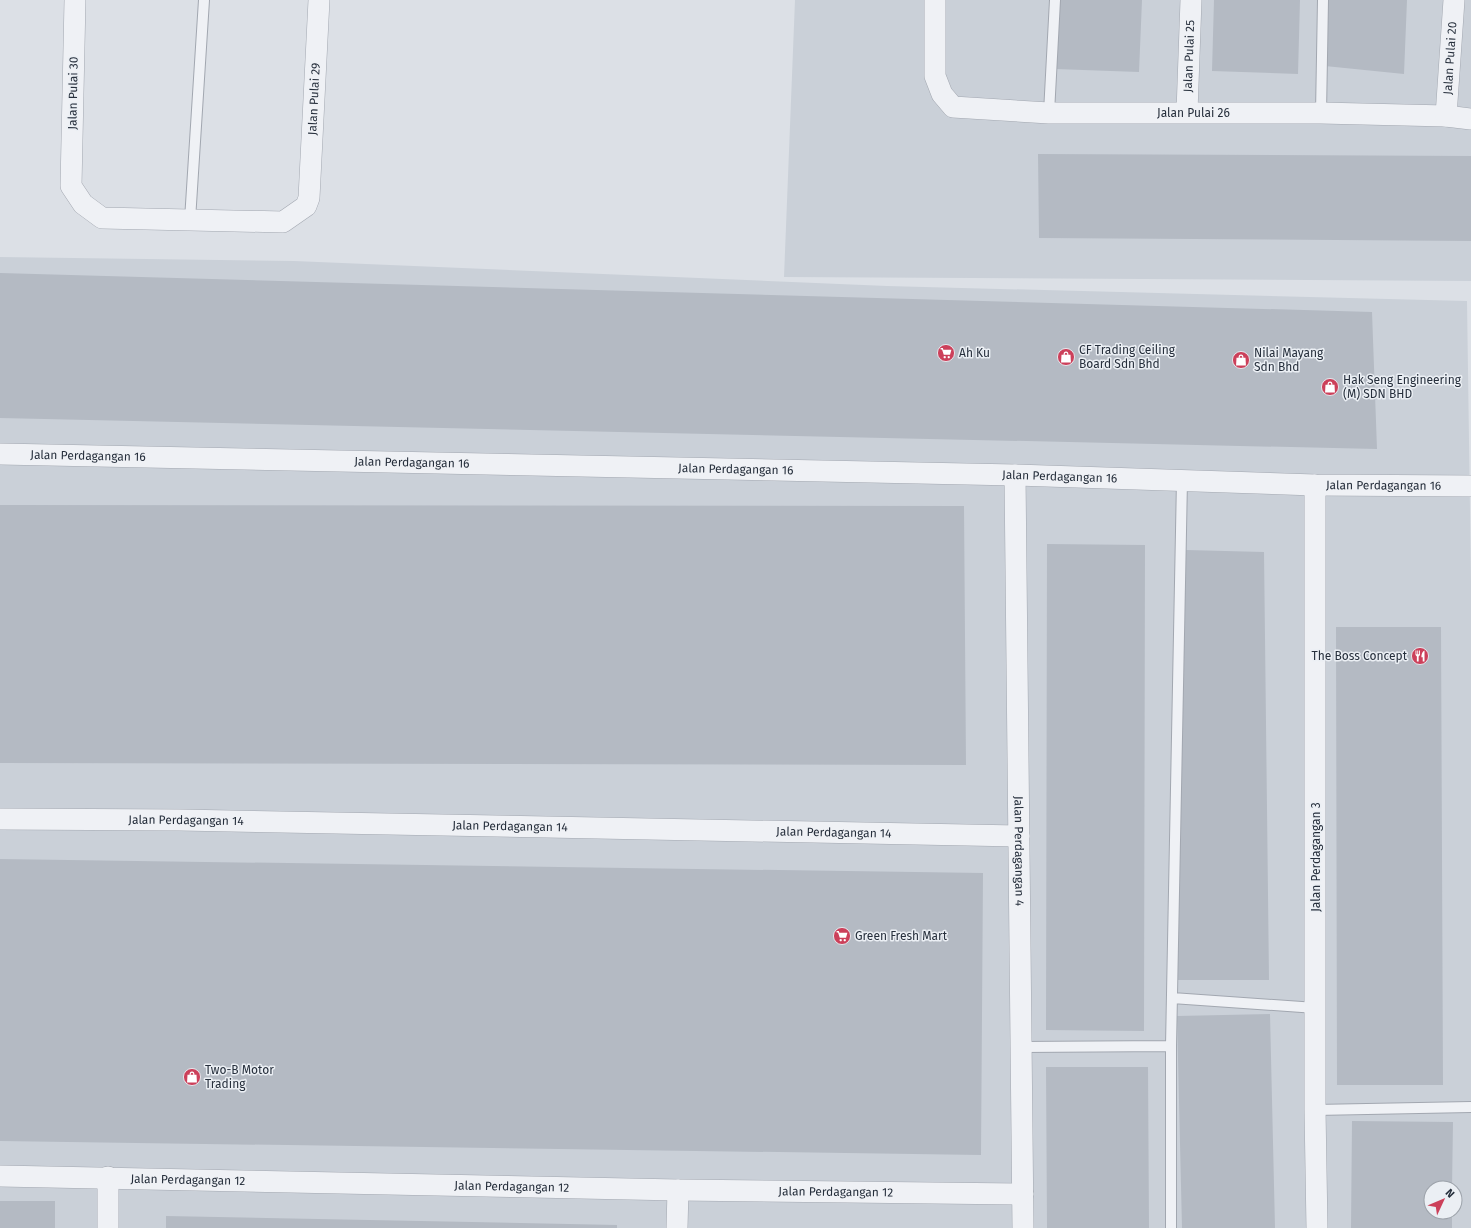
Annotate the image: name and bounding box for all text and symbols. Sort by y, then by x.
street label: Jalan Pulai 25 [1181,20,1197,93]
street label: Jalan Pulai 20 [1440,21,1460,95]
street label: Jalan Pulai 30 [65,56,81,130]
street label: Jalan Pulai 29 [305,62,323,136]
street label: Jalan Pulai 26 [1157,106,1230,120]
supermarket icon: Ah Ku [936,343,956,363]
place label: CF Trading Ceiling Board Sdn Bhd [1079,343,1176,371]
place label: Ah Ku [959,346,990,360]
place label: Nilai Mayang Sdn Bhd [1254,346,1324,374]
shop icon: CF Trading Ceiling Board Sdn Bhd [1056,347,1076,367]
shop icon: Nilai Mayang Sdn Bhd [1231,350,1251,370]
place label: Hak Seng Engineering (M) SDN BHD [1343,373,1462,401]
shop icon: Hak Seng Engineering (M) SDN BHD [1320,377,1340,397]
street label: Jalan Perdagangan 16 [30,448,146,464]
street label: Jalan Perdagangan 16 [354,454,470,471]
street label: Jalan Perdagangan 16 [678,461,794,477]
street label: Jalan Perdagangan 16 [1002,468,1118,485]
street label: Jalan Perdagangan 16 [1326,478,1441,493]
restaurant icon: The Boss Concept [1410,646,1430,666]
place label: The Boss Concept [1311,649,1408,663]
street label: Jalan Perdagangan 4 [1011,796,1027,907]
street label: Jalan Perdagangan 3 [1309,802,1323,912]
street label: Jalan Perdagangan 14 [128,813,244,828]
street label: Jalan Perdagangan 14 [452,818,568,834]
street label: Jalan Perdagangan 14 [776,824,892,841]
supermarket icon: Green Fresh Mart [832,926,852,946]
place label: Green Fresh Mart [855,929,948,943]
place label: Two-B Motor Trading [205,1063,274,1091]
shop icon: Two-B Motor Trading [182,1067,202,1087]
street label: Jalan Perdagangan 12 [130,1172,246,1188]
street label: Jalan Perdagangan 12 [454,1178,570,1195]
north arrow [1423,1180,1463,1220]
street label: Jalan Perdagangan 12 [778,1184,893,1199]
text: N [1443,1186,1457,1201]

